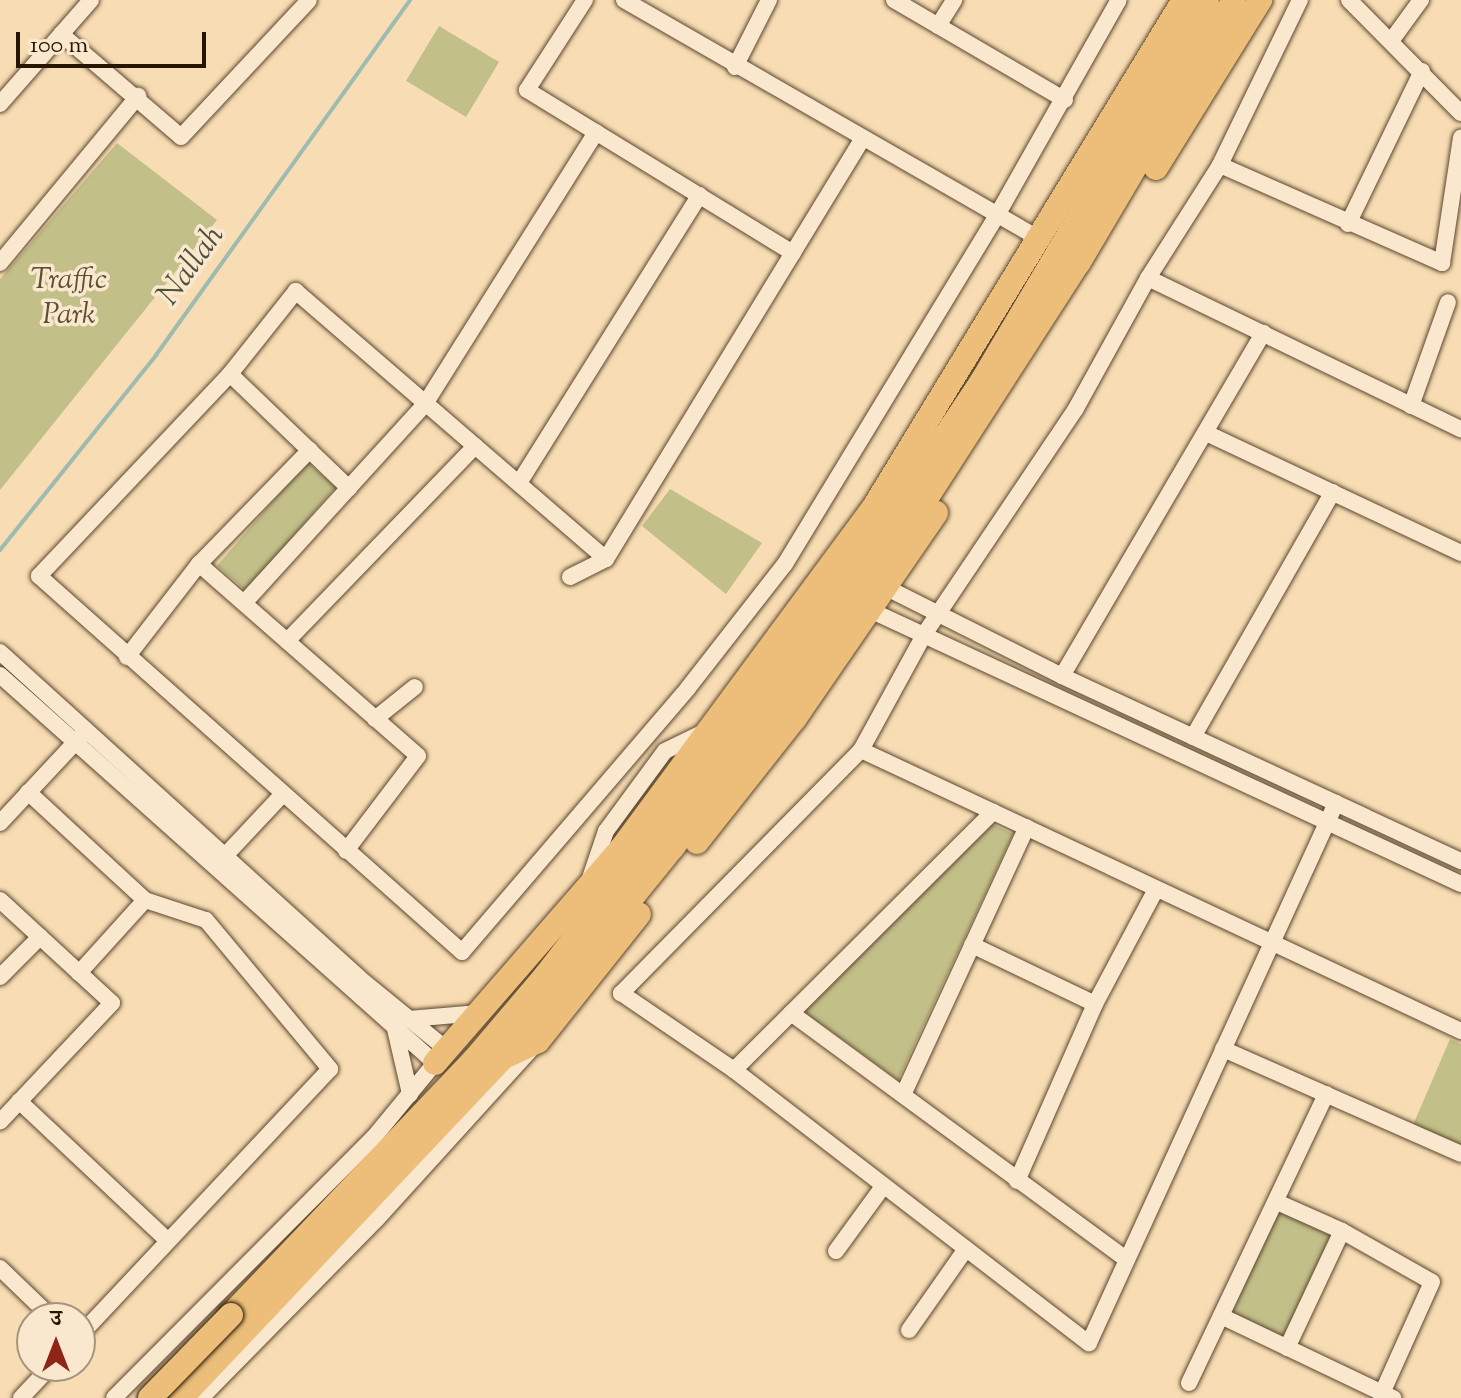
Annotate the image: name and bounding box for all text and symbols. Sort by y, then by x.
scale bar [20,16,210,66]
text: 100 m [30,29,88,63]
water label: Nallah [150,219,234,313]
park label: Traffic Park [31,263,107,334]
north arrow [16,1302,96,1382]
text: उ [50,1304,62,1336]

